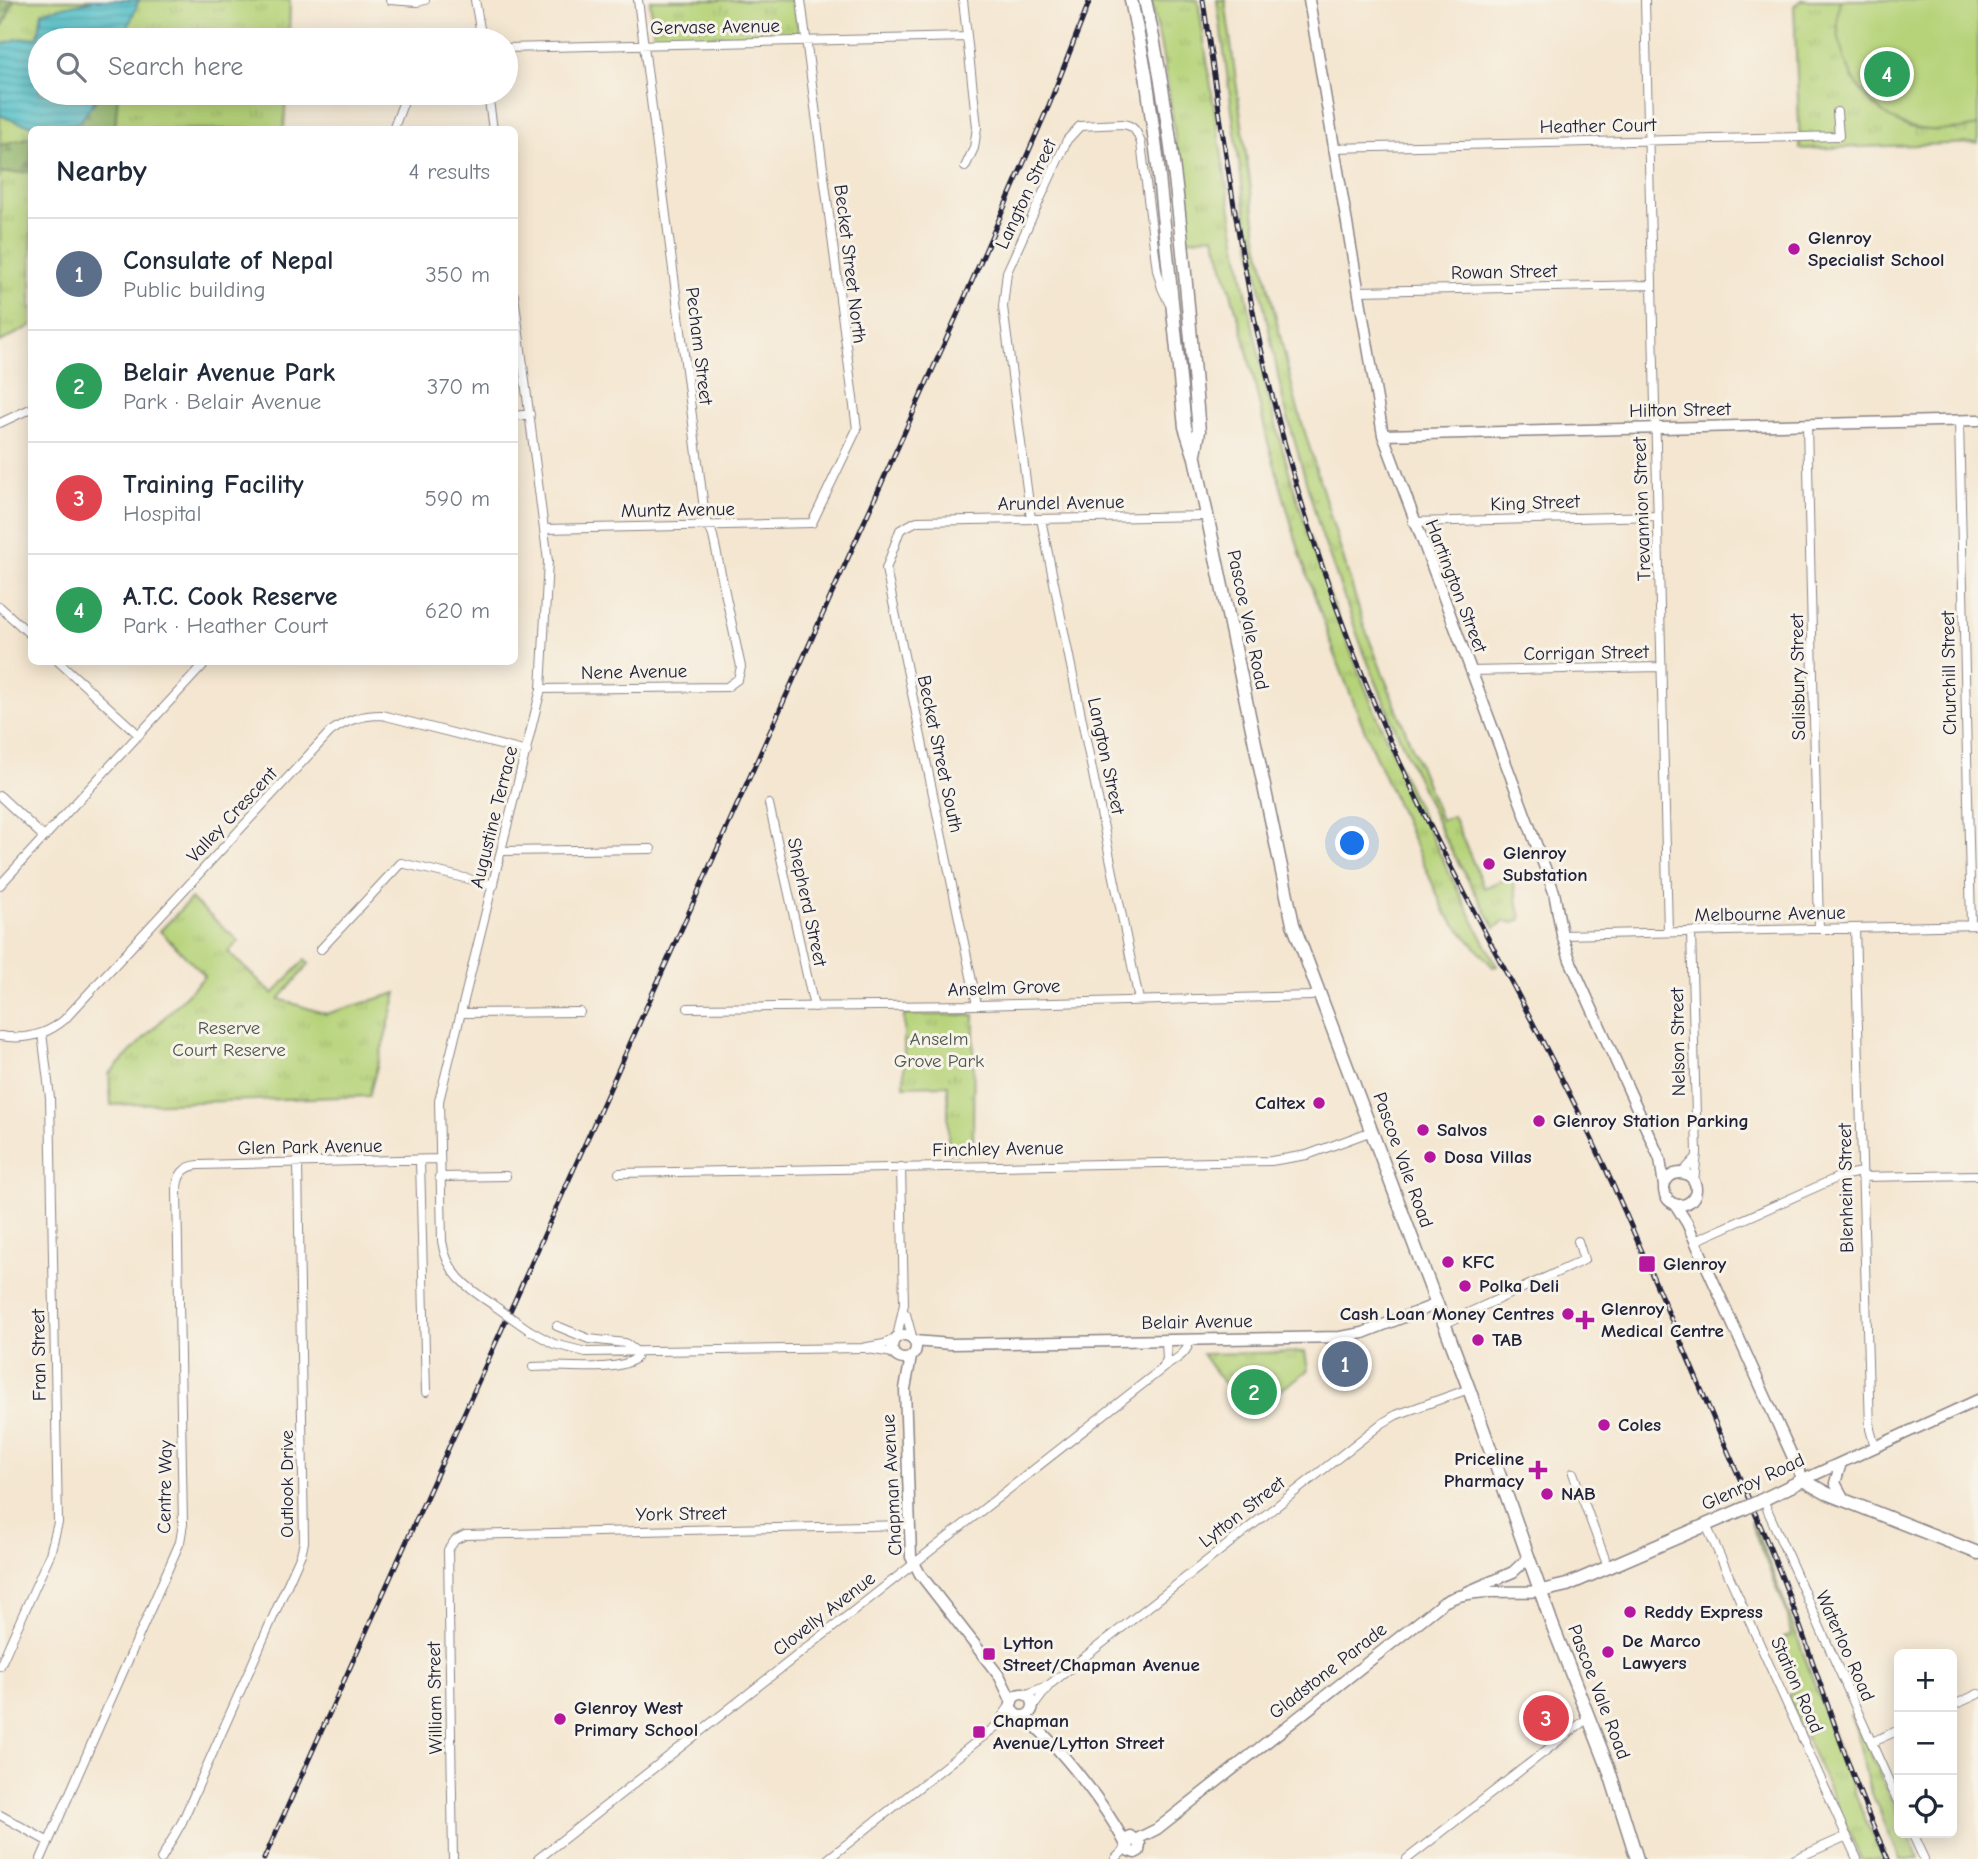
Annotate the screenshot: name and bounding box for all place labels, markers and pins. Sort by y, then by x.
pin: 4 [1864,48,1910,100]
place label: Glenroy Specialist School [1808,227,1944,271]
marker: Glenroy Specialist School [1786,241,1802,257]
place label: Glenroy Substation [1503,842,1588,886]
marker: Glenroy Substation [1481,856,1497,872]
place label: Caltex [1255,1092,1306,1114]
marker: Caltex [1311,1095,1327,1111]
place label: Glenroy Station Parking [1553,1110,1749,1132]
marker: Glenroy Station Parking [1531,1113,1547,1129]
place label: Salvos [1437,1119,1487,1141]
marker: Salvos [1415,1122,1431,1138]
place label: Dosa Villas [1444,1146,1532,1168]
marker: Dosa Villas [1422,1149,1438,1165]
place label: KFC [1462,1251,1495,1273]
place label: Glenroy [1663,1253,1727,1275]
marker: KFC [1440,1254,1456,1270]
marker: Glenroy [1637,1254,1657,1274]
place label: Polka Deli [1479,1275,1559,1297]
marker: Polka Deli [1457,1278,1473,1294]
place label: Glenroy Medical Centre [1601,1298,1724,1342]
place label: Cash Loan Money Centres [1340,1303,1554,1325]
marker: Cash Loan Money Centres [1560,1306,1576,1322]
marker: Glenroy Medical Centre [1575,1310,1595,1330]
place label: TAB [1492,1329,1522,1351]
marker: TAB [1470,1332,1486,1348]
pin: 1 [1322,1338,1368,1390]
pin: 2 [1231,1366,1277,1418]
place label: Coles [1618,1414,1661,1436]
marker: Coles [1596,1417,1612,1433]
place label: Priceline Pharmacy [1444,1448,1524,1492]
marker: Priceline Pharmacy [1530,1462,1546,1478]
place label: NAB [1561,1483,1596,1505]
marker: NAB [1539,1486,1555,1502]
place label: Reddy Express [1644,1601,1763,1623]
marker: Reddy Express [1622,1604,1638,1620]
place label: De Marco Lawyers [1622,1630,1701,1674]
place label: Lytton Street/Chapman Avenue [1003,1632,1200,1676]
marker: De Marco Lawyers [1600,1644,1616,1660]
marker: Lytton Street/Chapman Avenue [981,1646,997,1662]
pin: 3 [1523,1692,1569,1744]
place label: Glenroy West Primary School [574,1697,698,1741]
place label: Chapman Avenue/Lytton Street [993,1710,1165,1754]
marker: Glenroy West Primary School [552,1711,568,1727]
marker: Chapman Avenue/Lytton Street [971,1724,987,1740]

